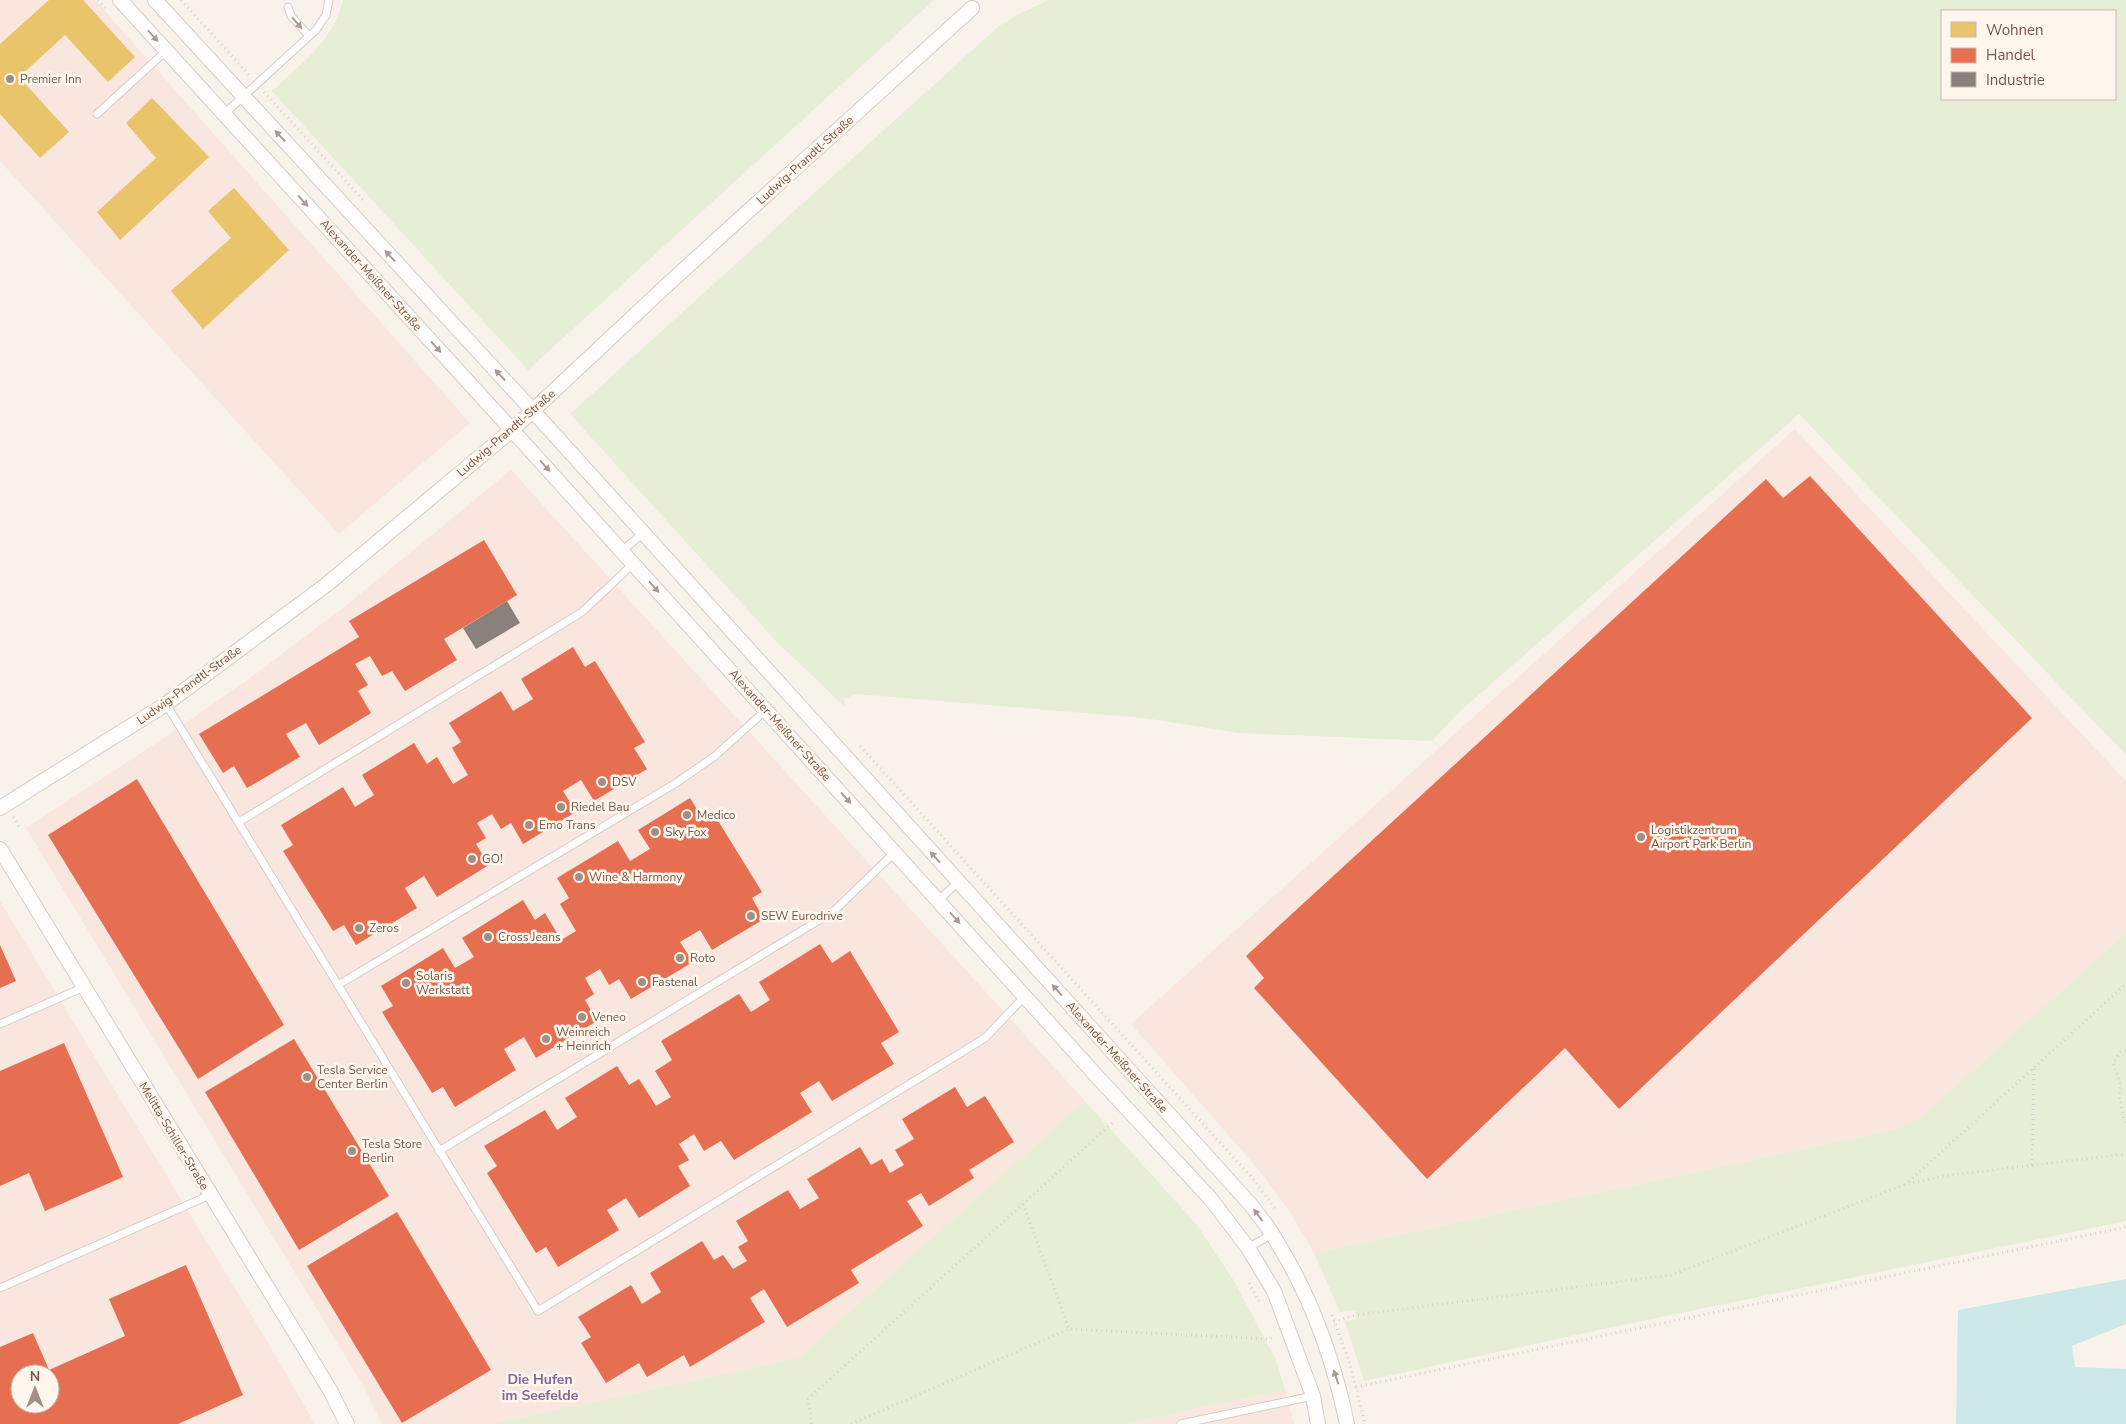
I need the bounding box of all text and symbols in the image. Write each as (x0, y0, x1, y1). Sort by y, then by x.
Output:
legend (1941, 10, 2116, 100)
one-way arrow (291, 16, 303, 28)
text: Wohnen (1986, 20, 2044, 40)
one-way arrow (147, 30, 158, 43)
text: Handel (1986, 45, 2036, 65)
text: Industrie (1986, 70, 2045, 90)
place label: Premier Inn (20, 71, 82, 87)
marker: Premier Inn (4, 73, 16, 85)
street label: Ludwig-Prandtl-Straße (753, 112, 857, 208)
one-way arrow (274, 131, 286, 143)
one-way arrow (297, 195, 309, 207)
street label: Alexander-Meißner-Straße (316, 216, 426, 334)
one-way arrow (384, 250, 396, 262)
one-way arrow (430, 340, 442, 352)
one-way arrow (494, 370, 506, 382)
street label: Ludwig-Prandtl-Straße (453, 386, 559, 480)
one-way arrow (539, 460, 551, 472)
one-way arrow (648, 580, 660, 592)
street label: Ludwig-Prandtl-Straße (134, 642, 244, 728)
street label: Alexander-Meißner-Straße (725, 666, 835, 784)
place label: DSV (612, 774, 637, 790)
marker: DSV (596, 776, 608, 788)
one-way arrow (840, 791, 852, 803)
place label: Riedel Bau (571, 799, 629, 815)
marker: Riedel Bau (555, 801, 567, 813)
place label: Medico (697, 807, 736, 823)
marker: Medico (681, 809, 693, 821)
place label: Emo Trans (539, 817, 596, 833)
marker: Emo Trans (523, 819, 535, 831)
place label: Logistikzentrum Airport Park Berlin (1651, 822, 1751, 852)
place label: Sky Fox (665, 824, 707, 840)
marker: Sky Fox (649, 826, 661, 838)
marker: Logistikzentrum Airport Park Berlin (1635, 831, 1647, 843)
place label: GO! (482, 851, 503, 867)
one-way arrow (929, 852, 941, 864)
marker: GO! (466, 853, 478, 865)
place label: Wine & Harmony (589, 869, 683, 885)
marker: Wine & Harmony (573, 871, 585, 883)
place label: SEW Eurodrive (761, 908, 843, 924)
marker: SEW Eurodrive (745, 910, 757, 922)
one-way arrow (949, 911, 961, 923)
place label: Zeros (369, 920, 399, 936)
marker: Zeros (353, 922, 365, 934)
place label: Cross Jeans (498, 929, 561, 945)
marker: Cross Jeans (482, 931, 494, 943)
place label: Roto (690, 950, 716, 966)
marker: Roto (674, 952, 686, 964)
place label: Solaris Werkstatt (416, 968, 470, 998)
place label: Fastenal (652, 974, 698, 990)
marker: Fastenal (636, 976, 648, 988)
marker: Solaris Werkstatt (400, 977, 412, 989)
one-way arrow (1051, 984, 1063, 996)
street label: Alexander-Meißner-Straße (1062, 998, 1172, 1116)
place label: Veneo (591, 1009, 626, 1025)
marker: Veneo (576, 1011, 588, 1023)
place label: Weinreich + Heinrich (556, 1024, 611, 1054)
marker: Weinreich + Heinrich (540, 1033, 552, 1045)
place label: Tesla Service Center Berlin (317, 1062, 388, 1092)
marker: Tesla Service Center Berlin (301, 1071, 313, 1083)
street label: Melitta-Schiller-Straße (135, 1079, 213, 1193)
place label: Tesla Store Berlin (362, 1136, 422, 1166)
marker: Tesla Store Berlin (346, 1145, 358, 1157)
one-way arrow (1253, 1209, 1264, 1222)
north arrow (10, 1364, 60, 1414)
text: N (30, 1367, 40, 1386)
one-way arrow (1331, 1369, 1339, 1384)
district label: Die Hufen im Seefelde (502, 1370, 579, 1405)

